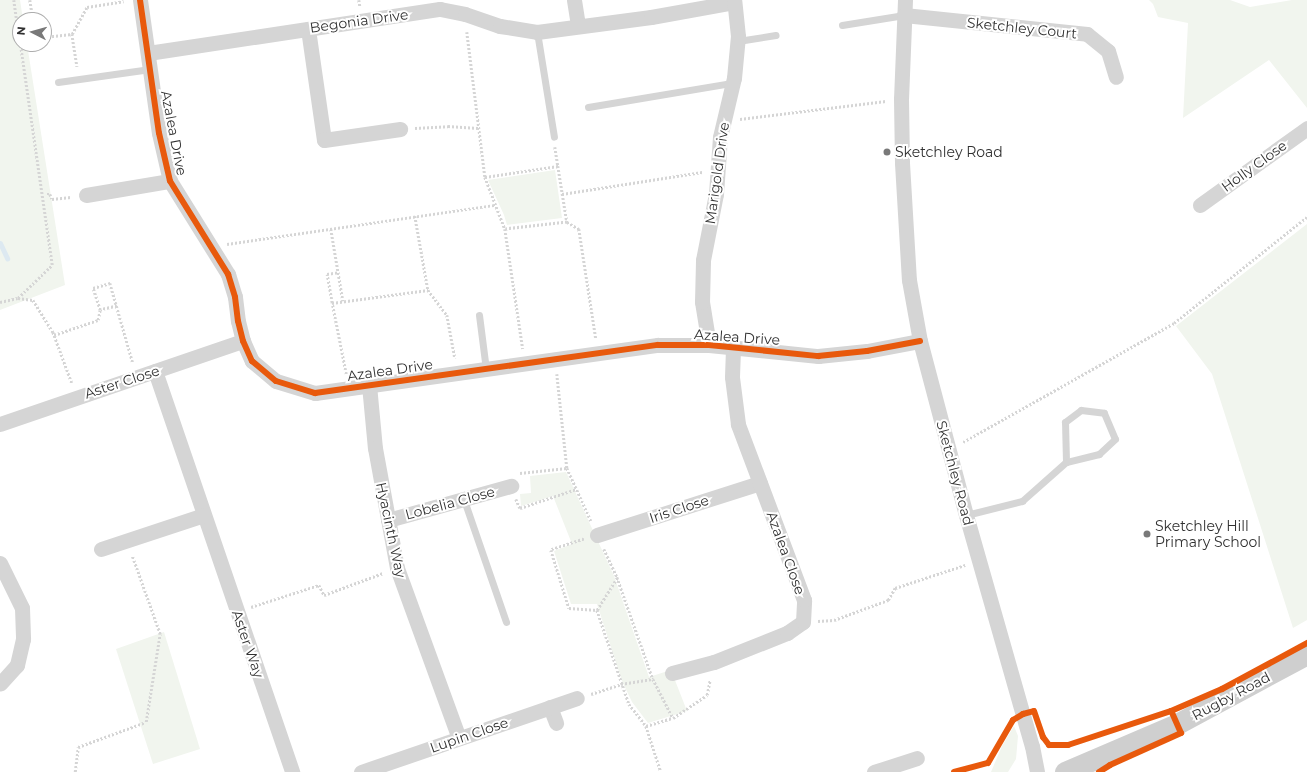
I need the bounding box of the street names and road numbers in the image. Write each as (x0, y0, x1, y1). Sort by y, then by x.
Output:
street label: Begonia Drive (309, 6, 409, 36)
street label: Sketchley Court (966, 14, 1078, 42)
street label: Azalea Drive (158, 89, 190, 177)
street label: Marigold Drive (702, 121, 732, 225)
street label: Holly Close (1218, 137, 1290, 195)
street label: Azalea Drive (693, 326, 781, 348)
street label: Azalea Drive (346, 356, 434, 384)
street label: Aster Close (82, 362, 162, 402)
street label: Sketchley Road (933, 419, 977, 527)
street label: Hyacinth Way (373, 481, 409, 579)
street label: Lobelia Close (403, 483, 497, 523)
street label: Iris Close (647, 491, 711, 527)
street label: Azalea Close (763, 509, 809, 597)
street label: Aster Way (229, 608, 267, 680)
street label: Rugby Road (1189, 668, 1273, 724)
street label: Lupin Close (428, 714, 510, 756)

